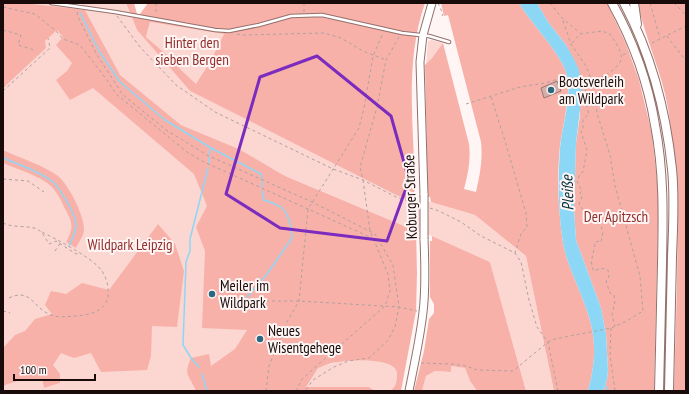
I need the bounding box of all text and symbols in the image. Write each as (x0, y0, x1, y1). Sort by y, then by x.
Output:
park label: Hinter den sieben Bergen (155, 33, 229, 69)
place label: Bootsverleih am Wildpark (559, 72, 624, 108)
marker: Bootsverleih am Wildpark (546, 85, 556, 95)
street label: Koburger Straße (399, 154, 421, 240)
water label: Pleiße (556, 174, 578, 211)
park label: Der Apitzsch (584, 207, 648, 226)
park label: Wildpark Leipzig (87, 235, 173, 254)
place label: Meiler im Wildpark (220, 276, 269, 312)
marker: Meiler im Wildpark (207, 289, 217, 299)
place label: Neues Wisentgehege (268, 321, 341, 357)
marker: Neues Wisentgehege (255, 334, 265, 344)
scale bar (14, 356, 95, 382)
text: 100 m (20, 362, 47, 377)

